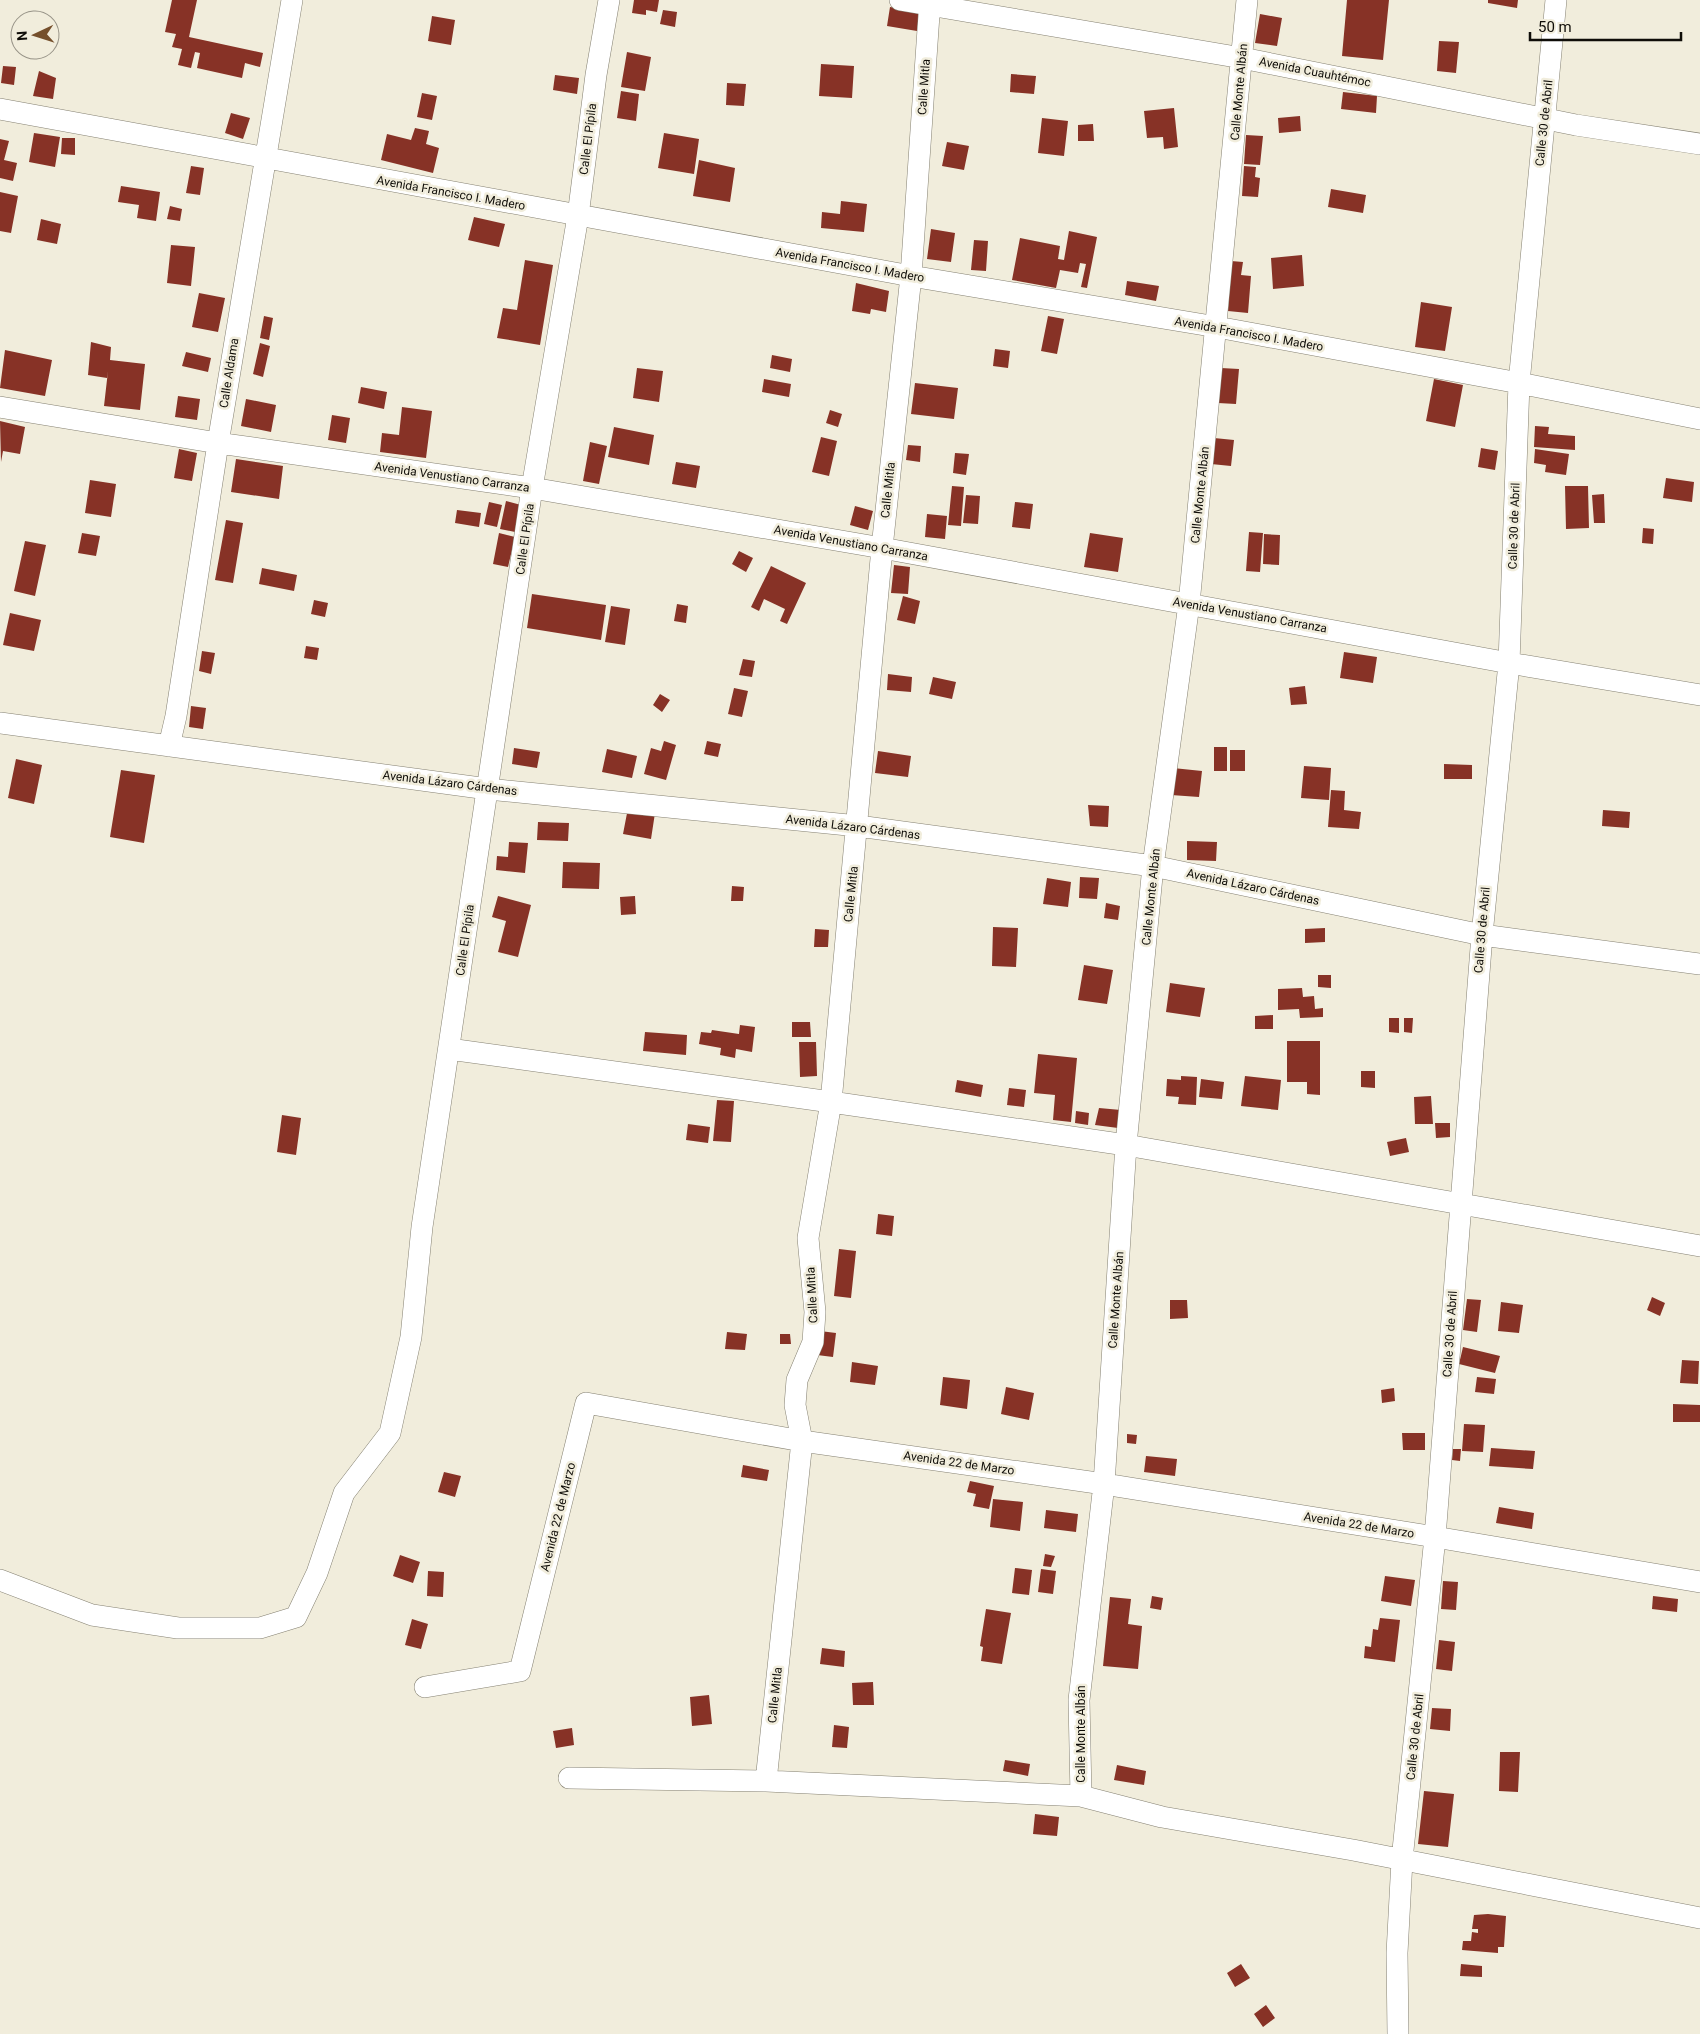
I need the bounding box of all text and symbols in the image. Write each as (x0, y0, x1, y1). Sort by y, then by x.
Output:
north arrow (10, 10, 60, 60)
scale bar (1530, 10, 1681, 42)
text: 50 m (1538, 18, 1572, 36)
text: N (14, 30, 30, 41)
street label: Calle Monte Albán (1228, 43, 1250, 141)
street label: Avenida Cuauhtémoc (1258, 54, 1372, 90)
street label: Calle Mitla (915, 58, 933, 116)
street label: Calle 30 de Abril (1533, 79, 1555, 167)
street label: Calle El Pípila (577, 102, 599, 176)
street label: Avenida Francisco I. Madero (376, 173, 527, 213)
street label: Avenida Francisco I. Madero (775, 245, 926, 285)
street label: Avenida Francisco I. Madero (1174, 314, 1325, 354)
street label: Calle Aldama (217, 337, 241, 409)
street label: Calle Monte Albán (1188, 446, 1212, 544)
street label: Avenida Venustiano Carranza (374, 459, 530, 495)
street label: Calle Mitla (878, 461, 898, 519)
street label: Calle 30 de Abril (1505, 483, 1523, 569)
street label: Calle El Pípila (513, 502, 537, 576)
street label: Avenida Venustiano Carranza (773, 523, 929, 563)
street label: Avenida Venustiano Carranza (1172, 595, 1328, 635)
street label: Avenida Lázaro Cárdenas (382, 768, 518, 798)
street label: Avenida Lázaro Cárdenas (785, 812, 921, 842)
street label: Calle Monte Albán (1139, 848, 1163, 946)
street label: Calle Mitla (841, 865, 861, 923)
street label: Avenida Lázaro Cárdenas (1185, 866, 1321, 908)
street label: Calle 30 de Abril (1471, 886, 1493, 974)
street label: Calle El Pípila (453, 903, 477, 977)
street label: Calle Monte Albán (1106, 1251, 1126, 1349)
street label: Calle Mitla (804, 1267, 820, 1323)
street label: Calle 30 de Abril (1440, 1290, 1460, 1378)
street label: Avenida 22 de Marzo (903, 1448, 1015, 1478)
street label: Avenida 22 de Marzo (538, 1461, 578, 1573)
street label: Avenida 22 de Marzo (1303, 1509, 1415, 1541)
street label: Calle Mitla (765, 1666, 785, 1724)
street label: Calle Monte Albán (1074, 1685, 1088, 1783)
street label: Calle 30 de Abril (1404, 1693, 1426, 1781)

